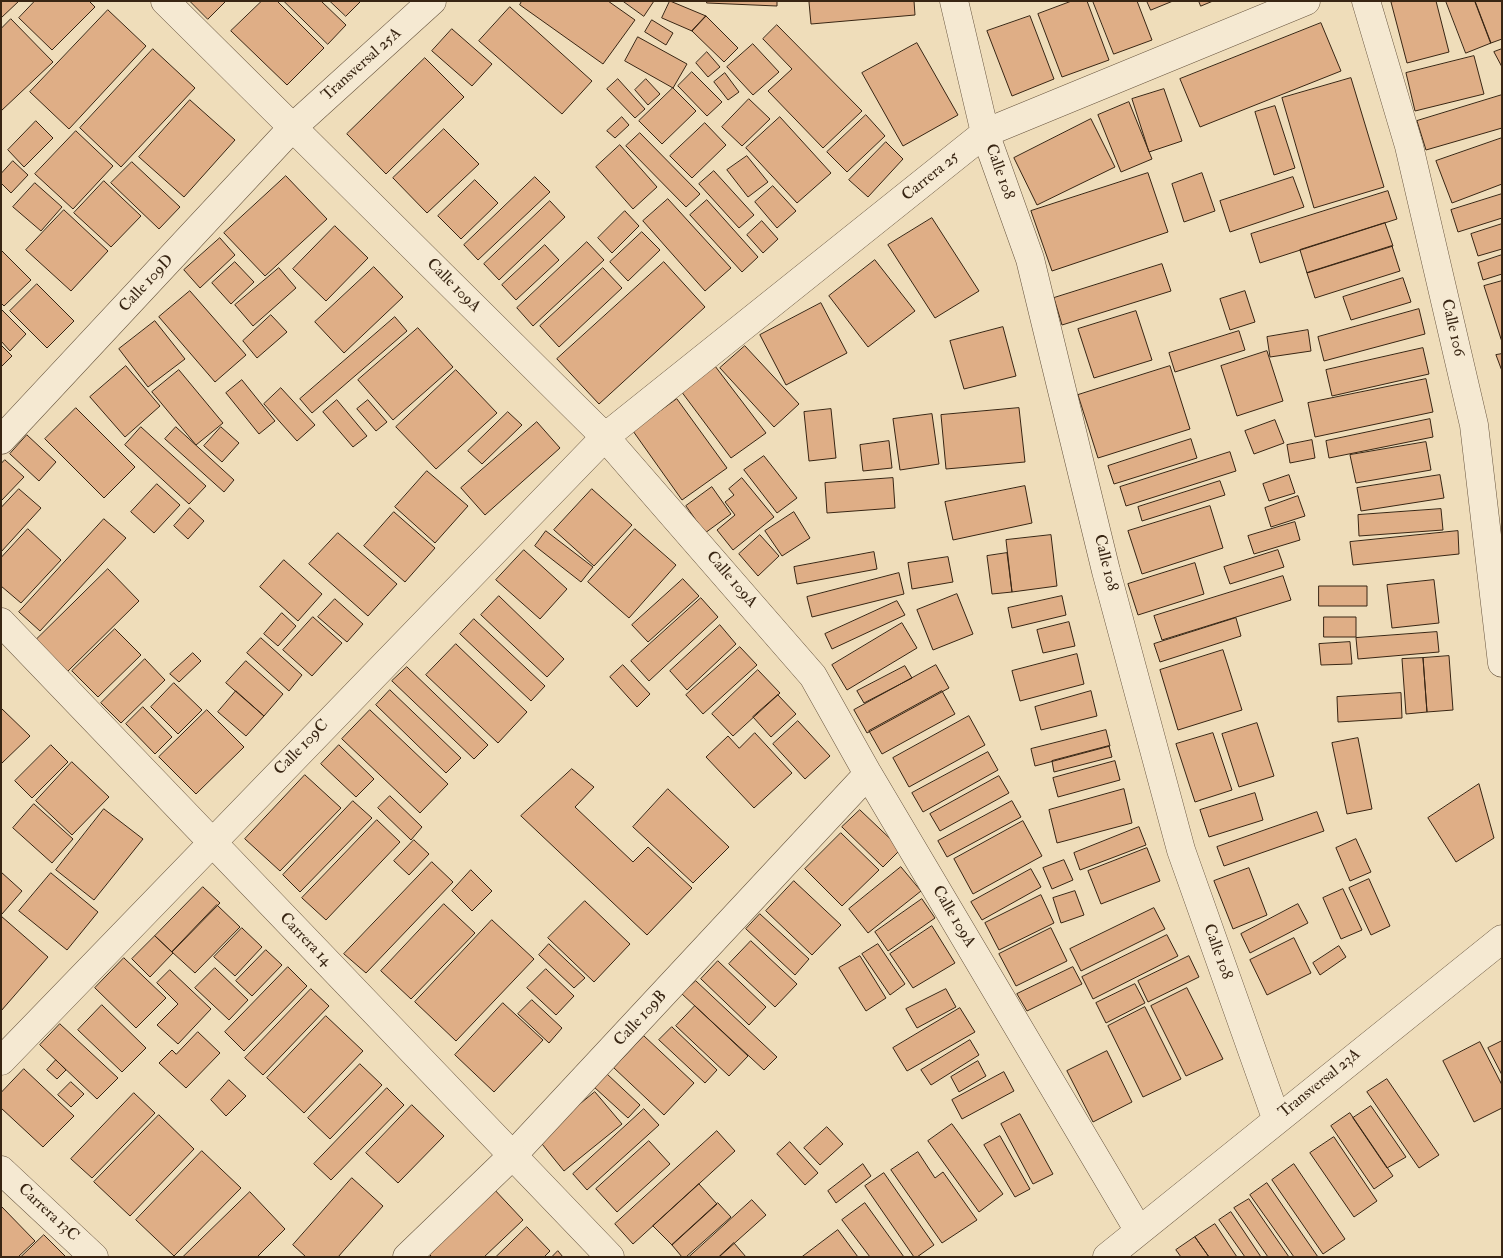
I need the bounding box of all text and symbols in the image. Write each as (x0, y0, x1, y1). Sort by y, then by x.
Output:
street label: Transversal 25A (318, 24, 406, 106)
street label: Calle 108 (980, 142, 1018, 202)
street label: Carrera 25 (899, 148, 963, 206)
street label: Calle 109D (116, 251, 178, 317)
street label: Calle 109A (422, 255, 484, 317)
street label: Calle 106 (1436, 297, 1468, 359)
street label: Calle 108 (1089, 533, 1121, 593)
street label: Calle 109A (701, 548, 761, 612)
street label: Calle 109C (271, 716, 333, 780)
street label: Calle 109A (927, 883, 979, 951)
street label: Carrera 14 (275, 909, 335, 971)
street label: Calle 108 (1198, 922, 1236, 982)
street label: Calle 109B (610, 987, 672, 1051)
street label: Transversal 23A (1275, 1045, 1365, 1123)
street label: Carrera 13C (14, 1180, 82, 1246)

